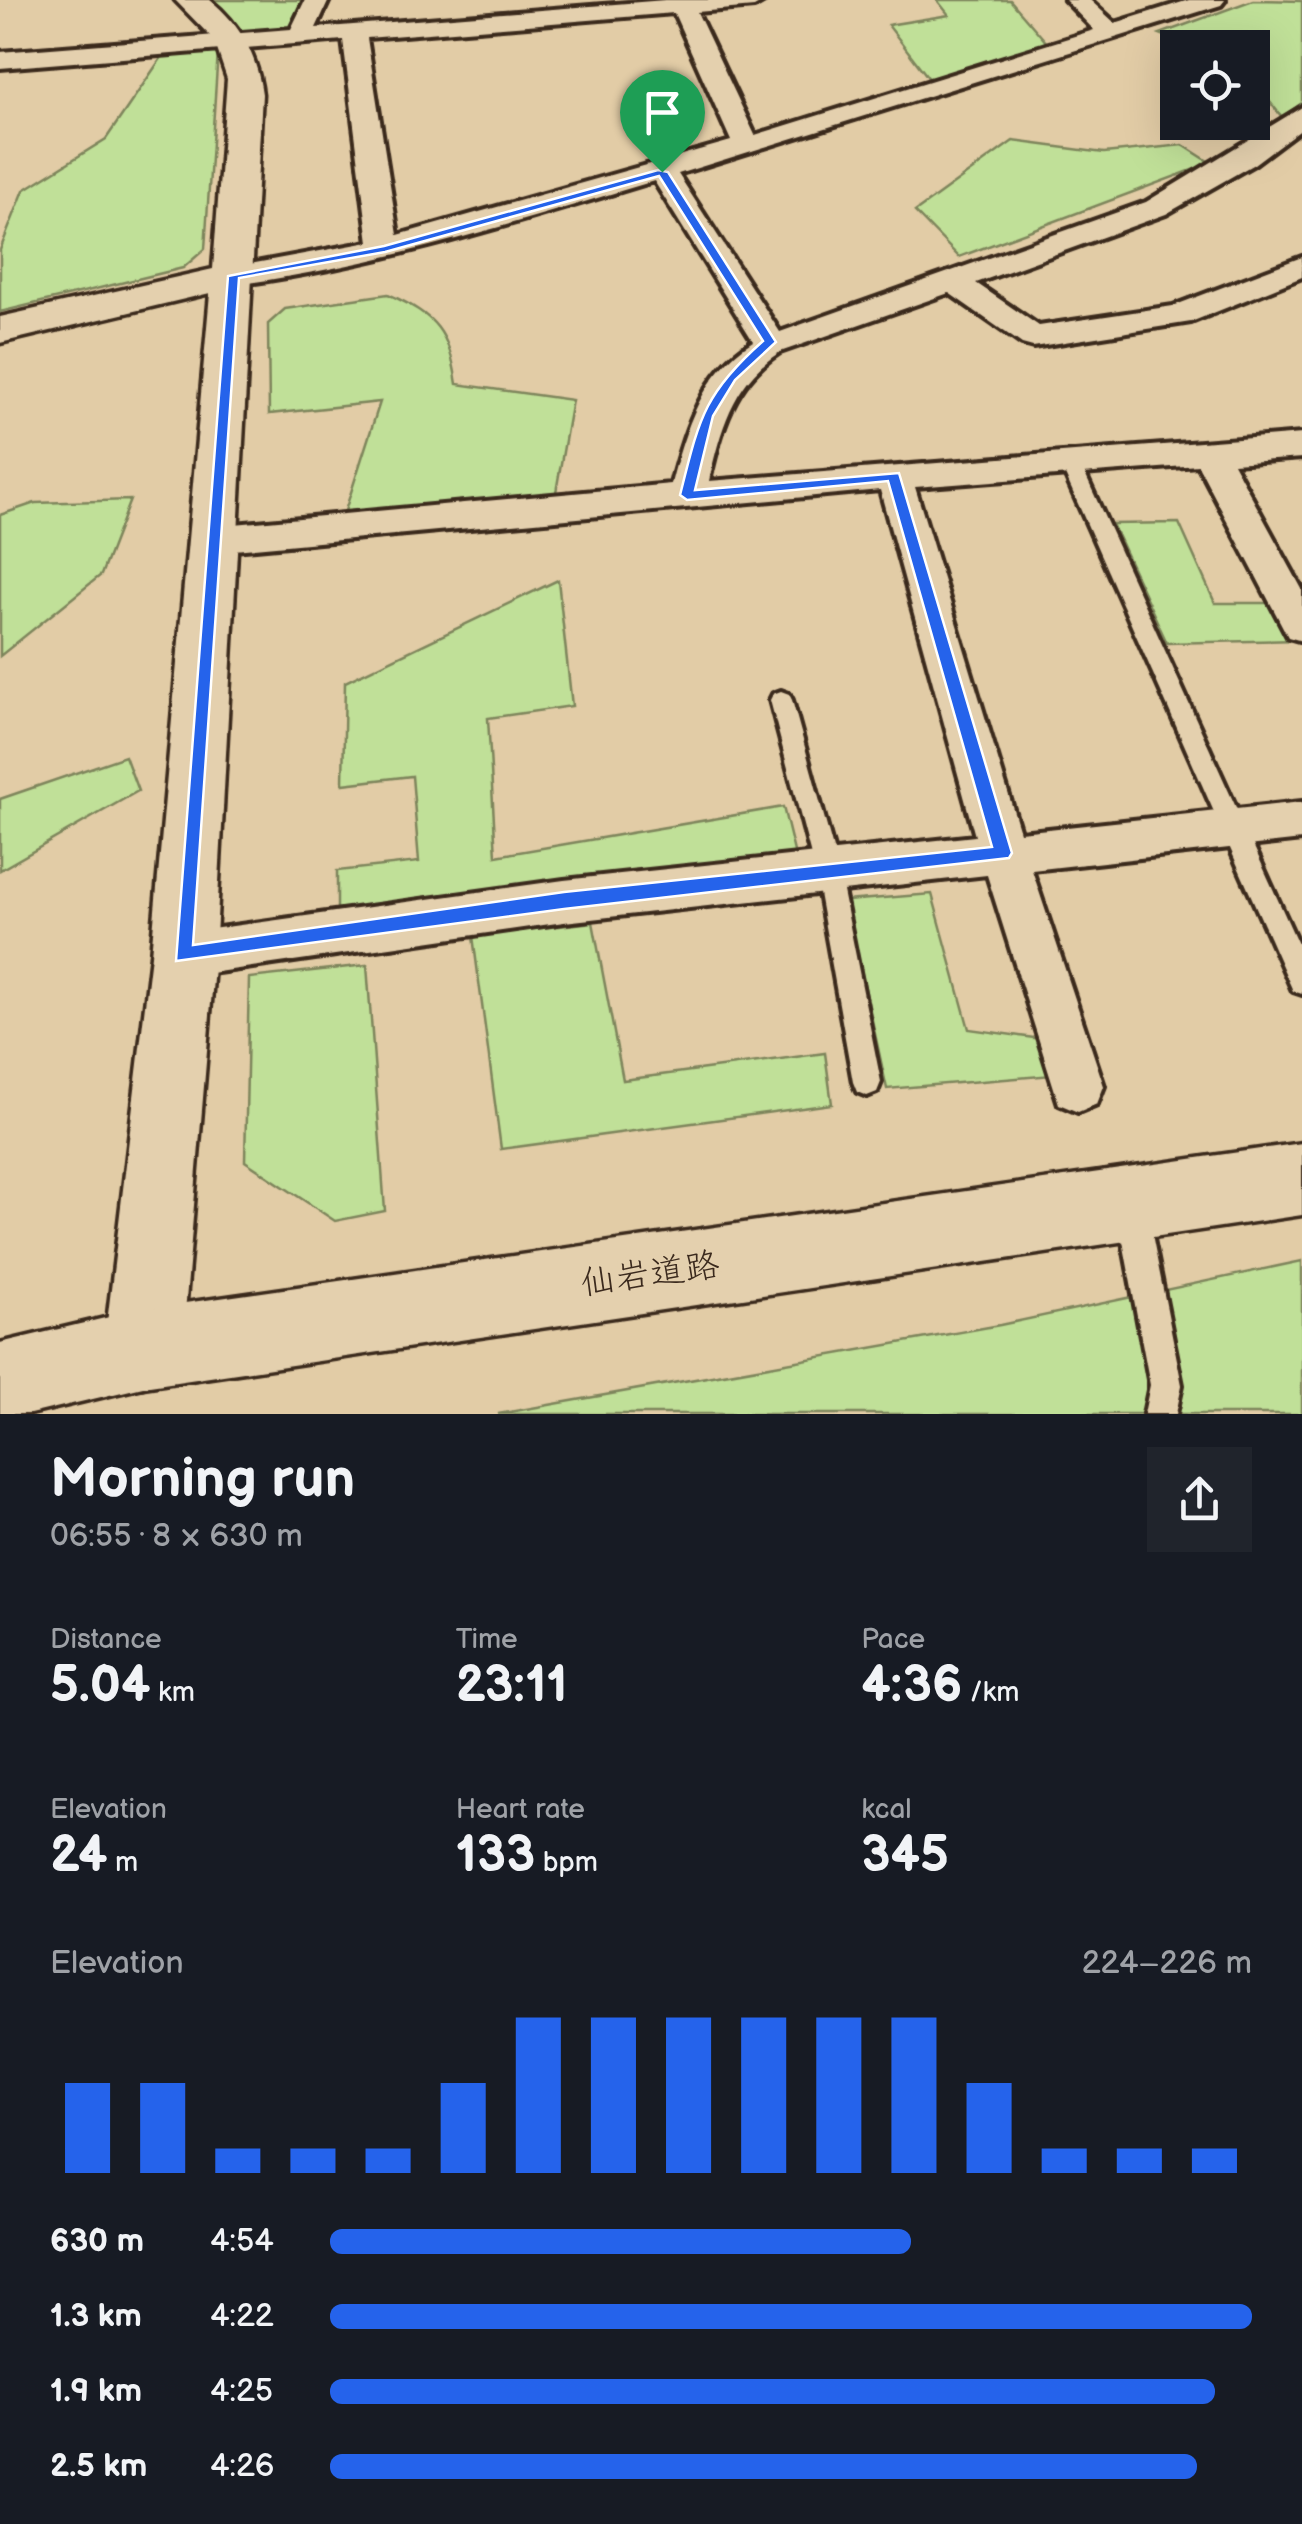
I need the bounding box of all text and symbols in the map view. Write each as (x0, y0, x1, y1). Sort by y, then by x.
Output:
map controls (1160, 30, 1270, 140)
button: locate (1160, 30, 1270, 140)
pin (620, 70, 705, 173)
icon: arrive (635, 85, 690, 140)
street label: 仙岩道路 (578, 1243, 723, 1306)
text: Morning run (50, 1446, 355, 1513)
button: share (1147, 1447, 1252, 1552)
text: 06:55 · 8 × 630 m (50, 1517, 303, 1556)
text: Distance (50, 1623, 162, 1656)
text: Time (456, 1623, 518, 1656)
text: Pace (861, 1623, 925, 1656)
text: 5.04 (50, 1656, 150, 1716)
text: 23:11 (456, 1656, 568, 1716)
text: 4:36 (861, 1656, 962, 1716)
text: km (150, 1676, 195, 1709)
text: /km (962, 1676, 1019, 1709)
text: Elevation (50, 1793, 167, 1826)
text: Heart rate (456, 1793, 585, 1826)
text: kcal (861, 1793, 912, 1826)
text: 24 (50, 1826, 107, 1886)
text: 133 (456, 1826, 535, 1886)
text: 345 (861, 1826, 949, 1886)
text: m (107, 1846, 138, 1879)
text: bpm (535, 1846, 598, 1879)
text: Elevation (50, 1944, 183, 1983)
text: 224–226 m (1082, 1944, 1252, 1983)
text: 630 m (50, 2222, 144, 2261)
text: 4:54 (210, 2222, 274, 2261)
text: 1.3 km (50, 2297, 142, 2336)
text: 4:22 (210, 2297, 274, 2336)
text: 1.9 km (50, 2372, 142, 2411)
text: 4:25 (210, 2372, 273, 2411)
text: 2.5 km (50, 2447, 147, 2486)
text: 4:26 (210, 2447, 274, 2486)

